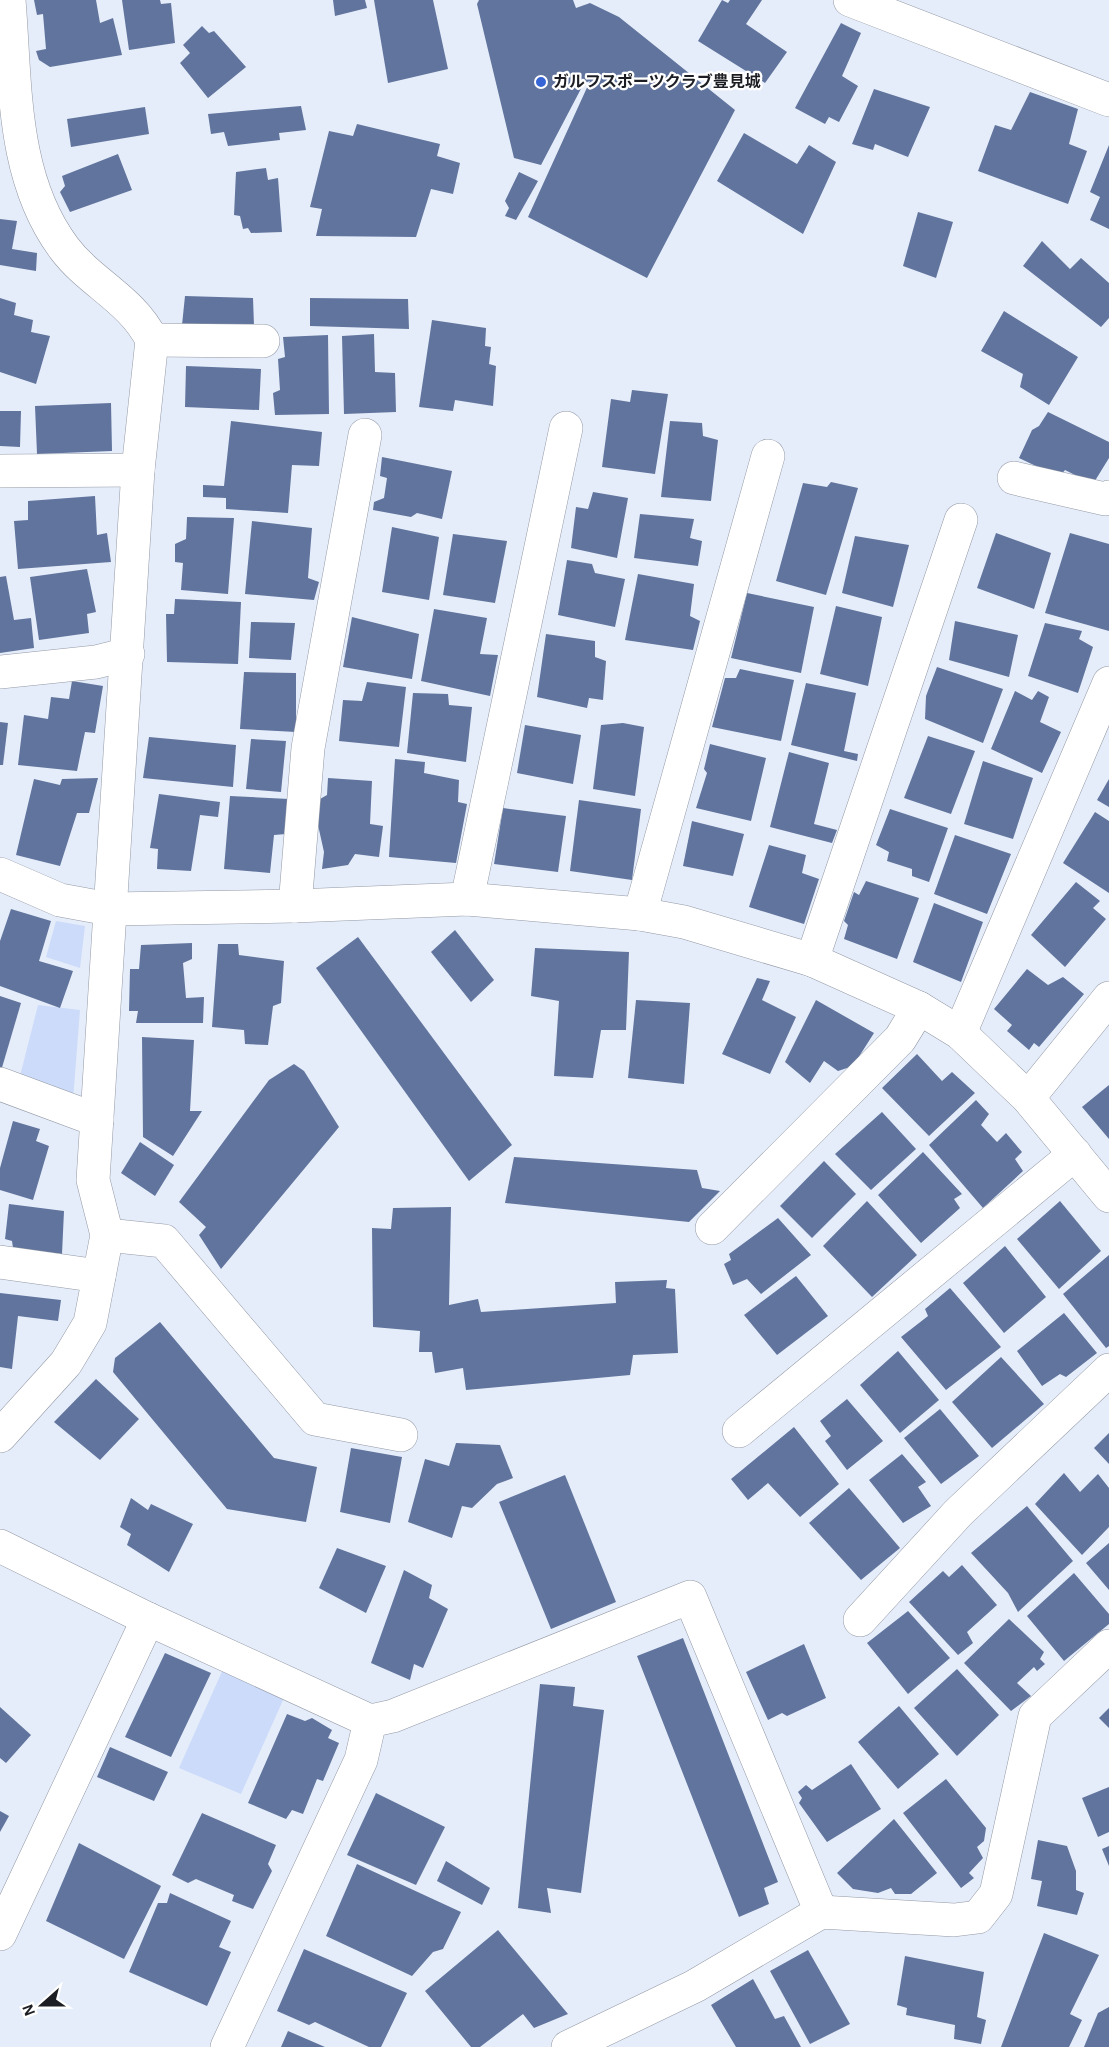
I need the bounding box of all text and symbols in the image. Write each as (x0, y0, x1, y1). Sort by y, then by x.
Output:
place label: ガルフスポーツクラブ豊見城 (553, 72, 761, 90)
marker: ガルフスポーツクラブ豊見城 (534, 75, 548, 89)
north arrow (12, 1975, 72, 2035)
text: N (19, 2002, 38, 2018)

